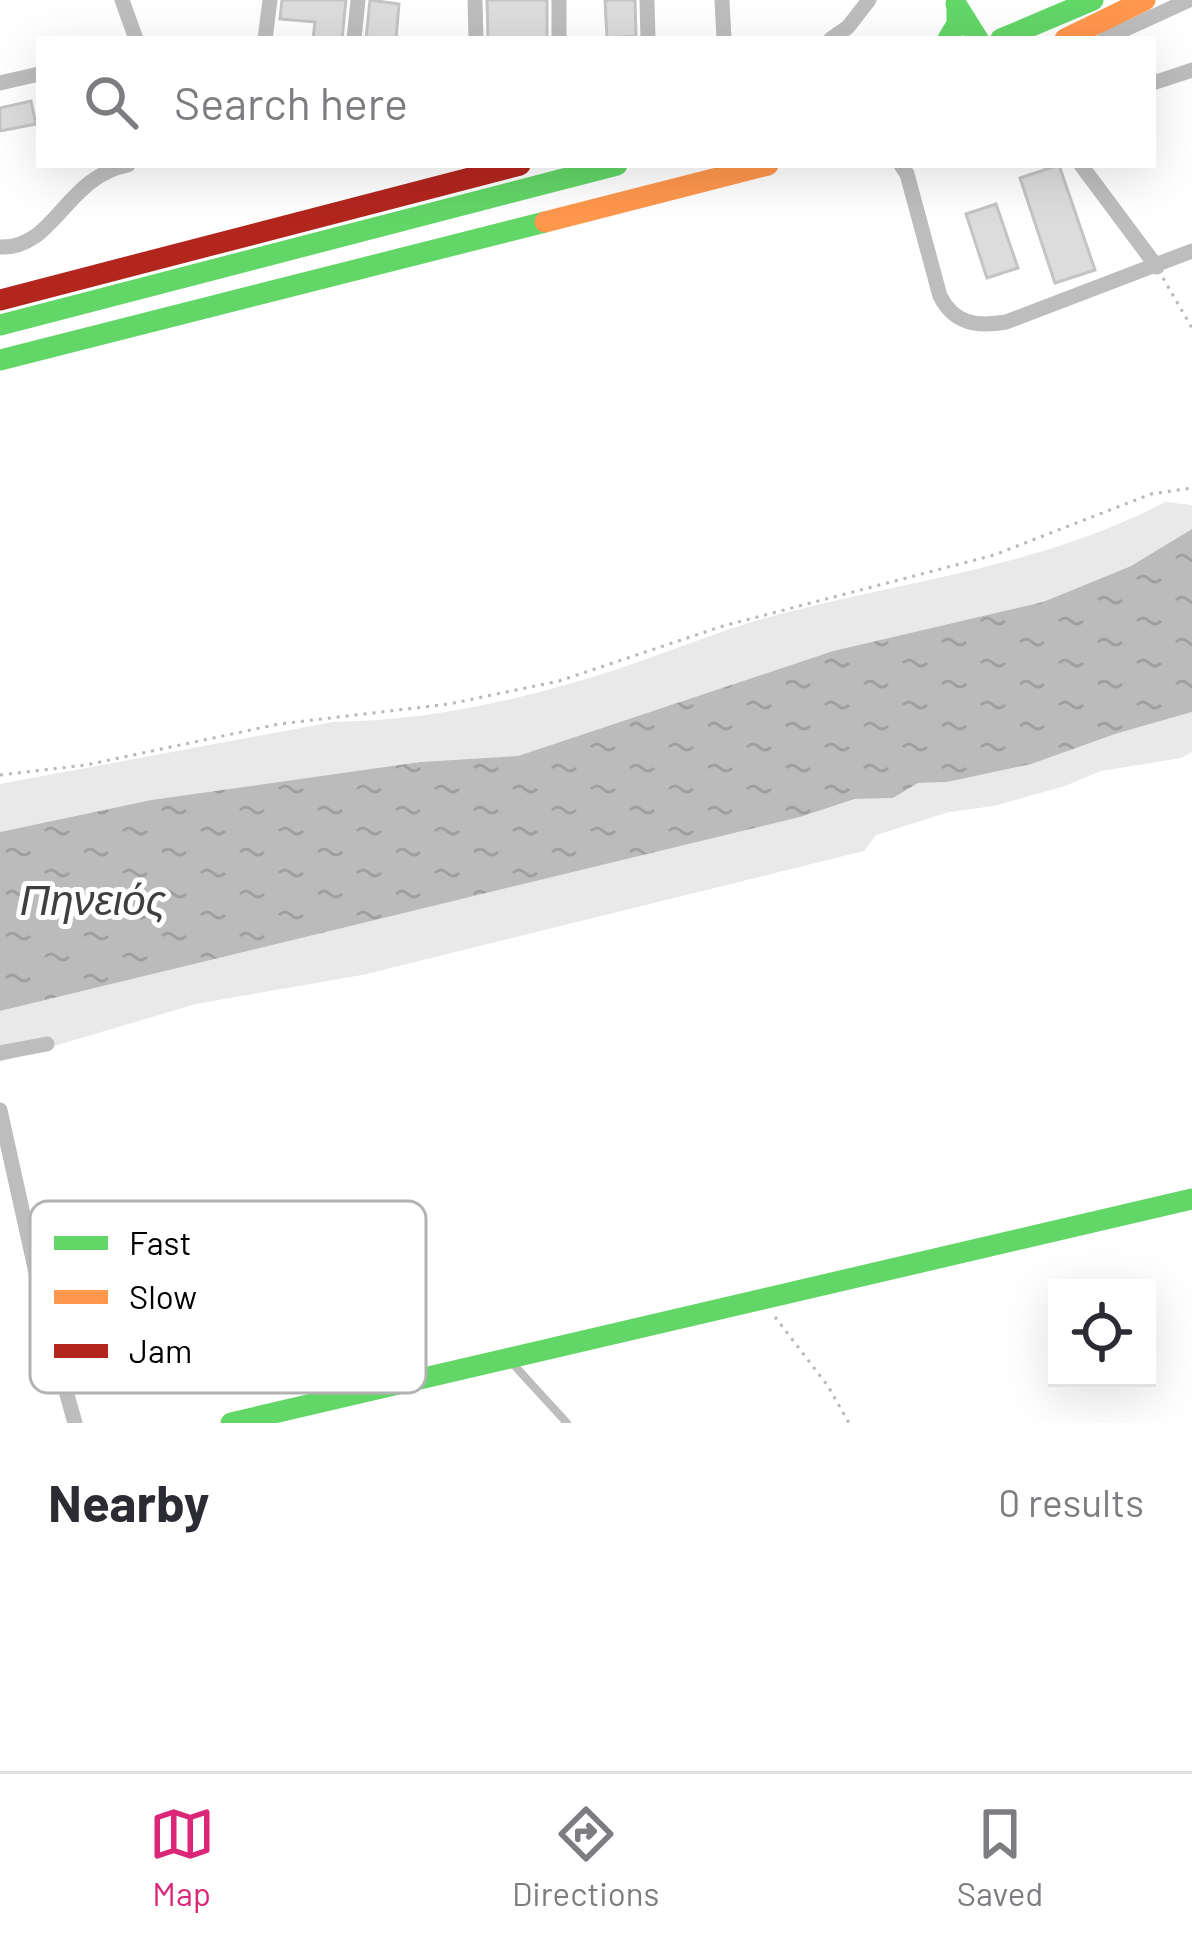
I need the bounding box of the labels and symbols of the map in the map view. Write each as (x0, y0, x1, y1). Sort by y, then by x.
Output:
water label: Πηνειός (20, 873, 167, 924)
legend (30, 1201, 426, 1393)
text: Fast (129, 1222, 191, 1262)
text: Slow (129, 1276, 197, 1316)
text: Jam (129, 1330, 192, 1370)

